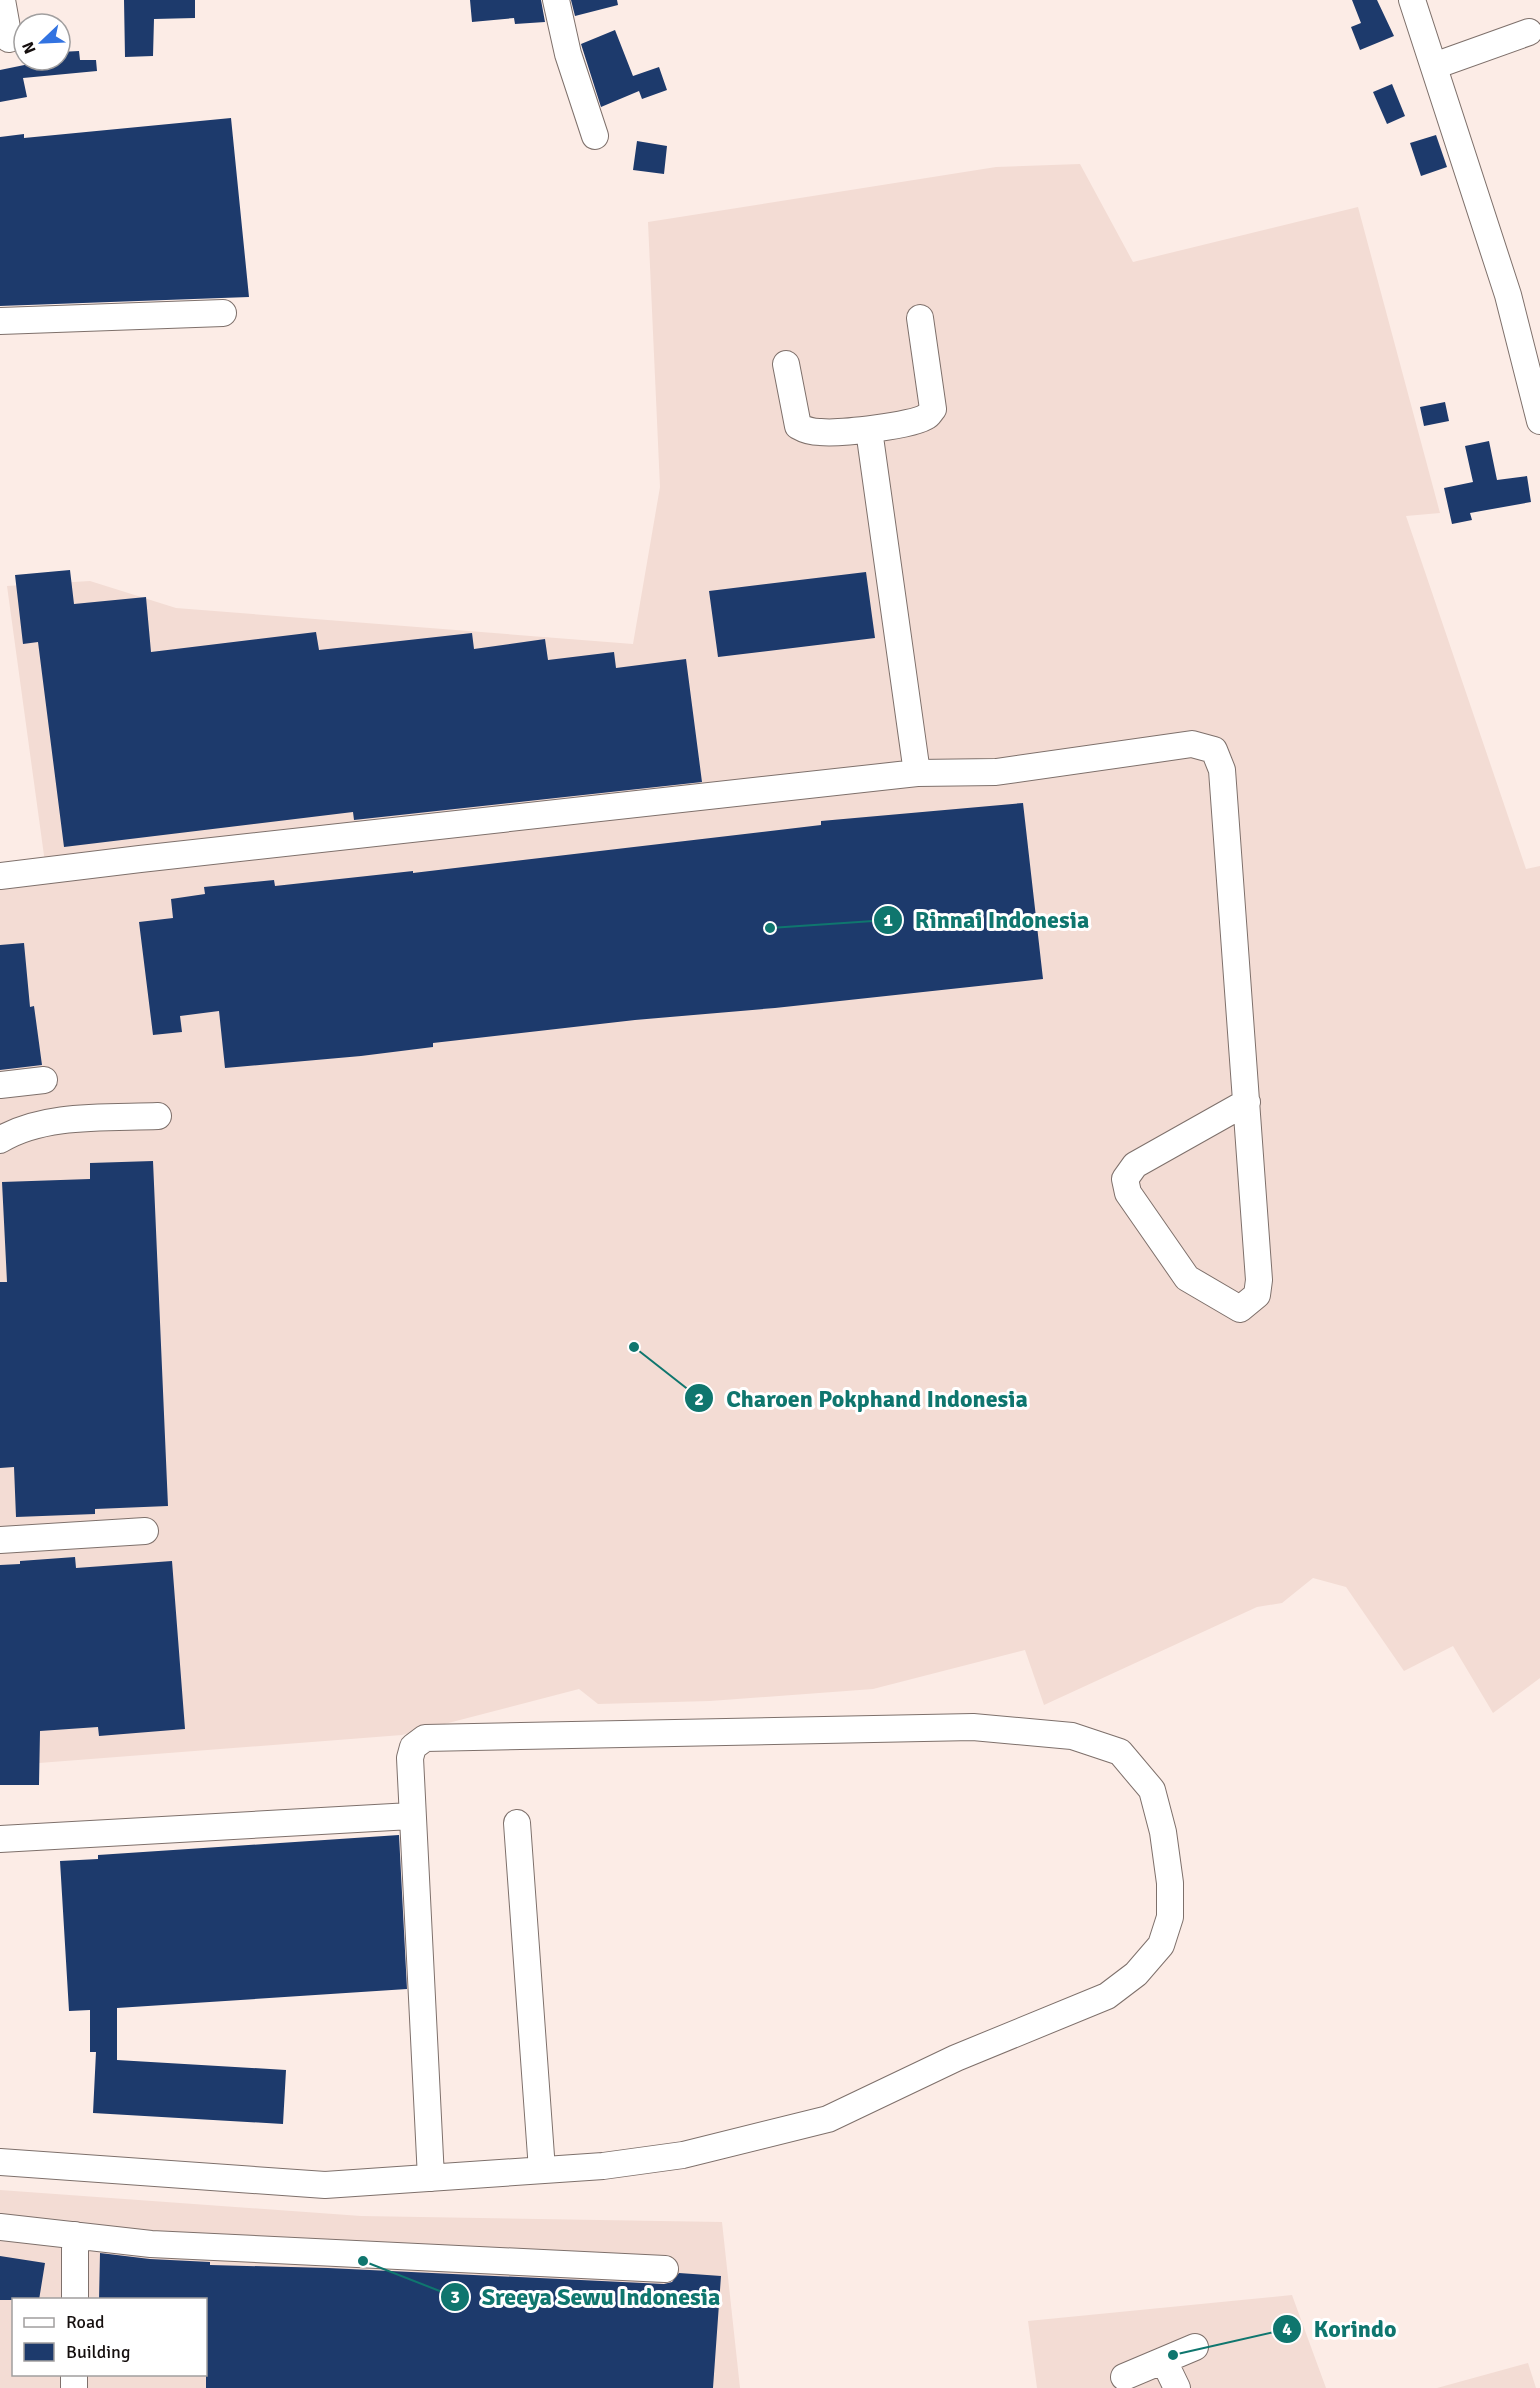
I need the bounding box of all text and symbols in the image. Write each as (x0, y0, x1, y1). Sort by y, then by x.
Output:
north arrow (12, 12, 72, 72)
text: N (18, 38, 40, 57)
callout: Rinnai Indonesia (873, 899, 1101, 941)
text: Rinnai Indonesia (915, 905, 1089, 935)
text: 1 (883, 909, 893, 931)
callout: Charoen Pokphand Indonesia (684, 1377, 1040, 1419)
text: Charoen Pokphand Indonesia (726, 1384, 1028, 1414)
text: 2 (694, 1388, 704, 1410)
callout: Sreeya Sewu Indonesia (440, 2276, 732, 2318)
text: Sreeya Sewu Indonesia (482, 2282, 720, 2312)
text: 3 (450, 2286, 460, 2308)
legend (12, 2298, 207, 2376)
callout: Korindo (1272, 2308, 1409, 2350)
text: Road (66, 2311, 105, 2333)
text: Korindo (1314, 2314, 1396, 2344)
text: 4 (1282, 2318, 1292, 2340)
text: Building (66, 2341, 130, 2363)

